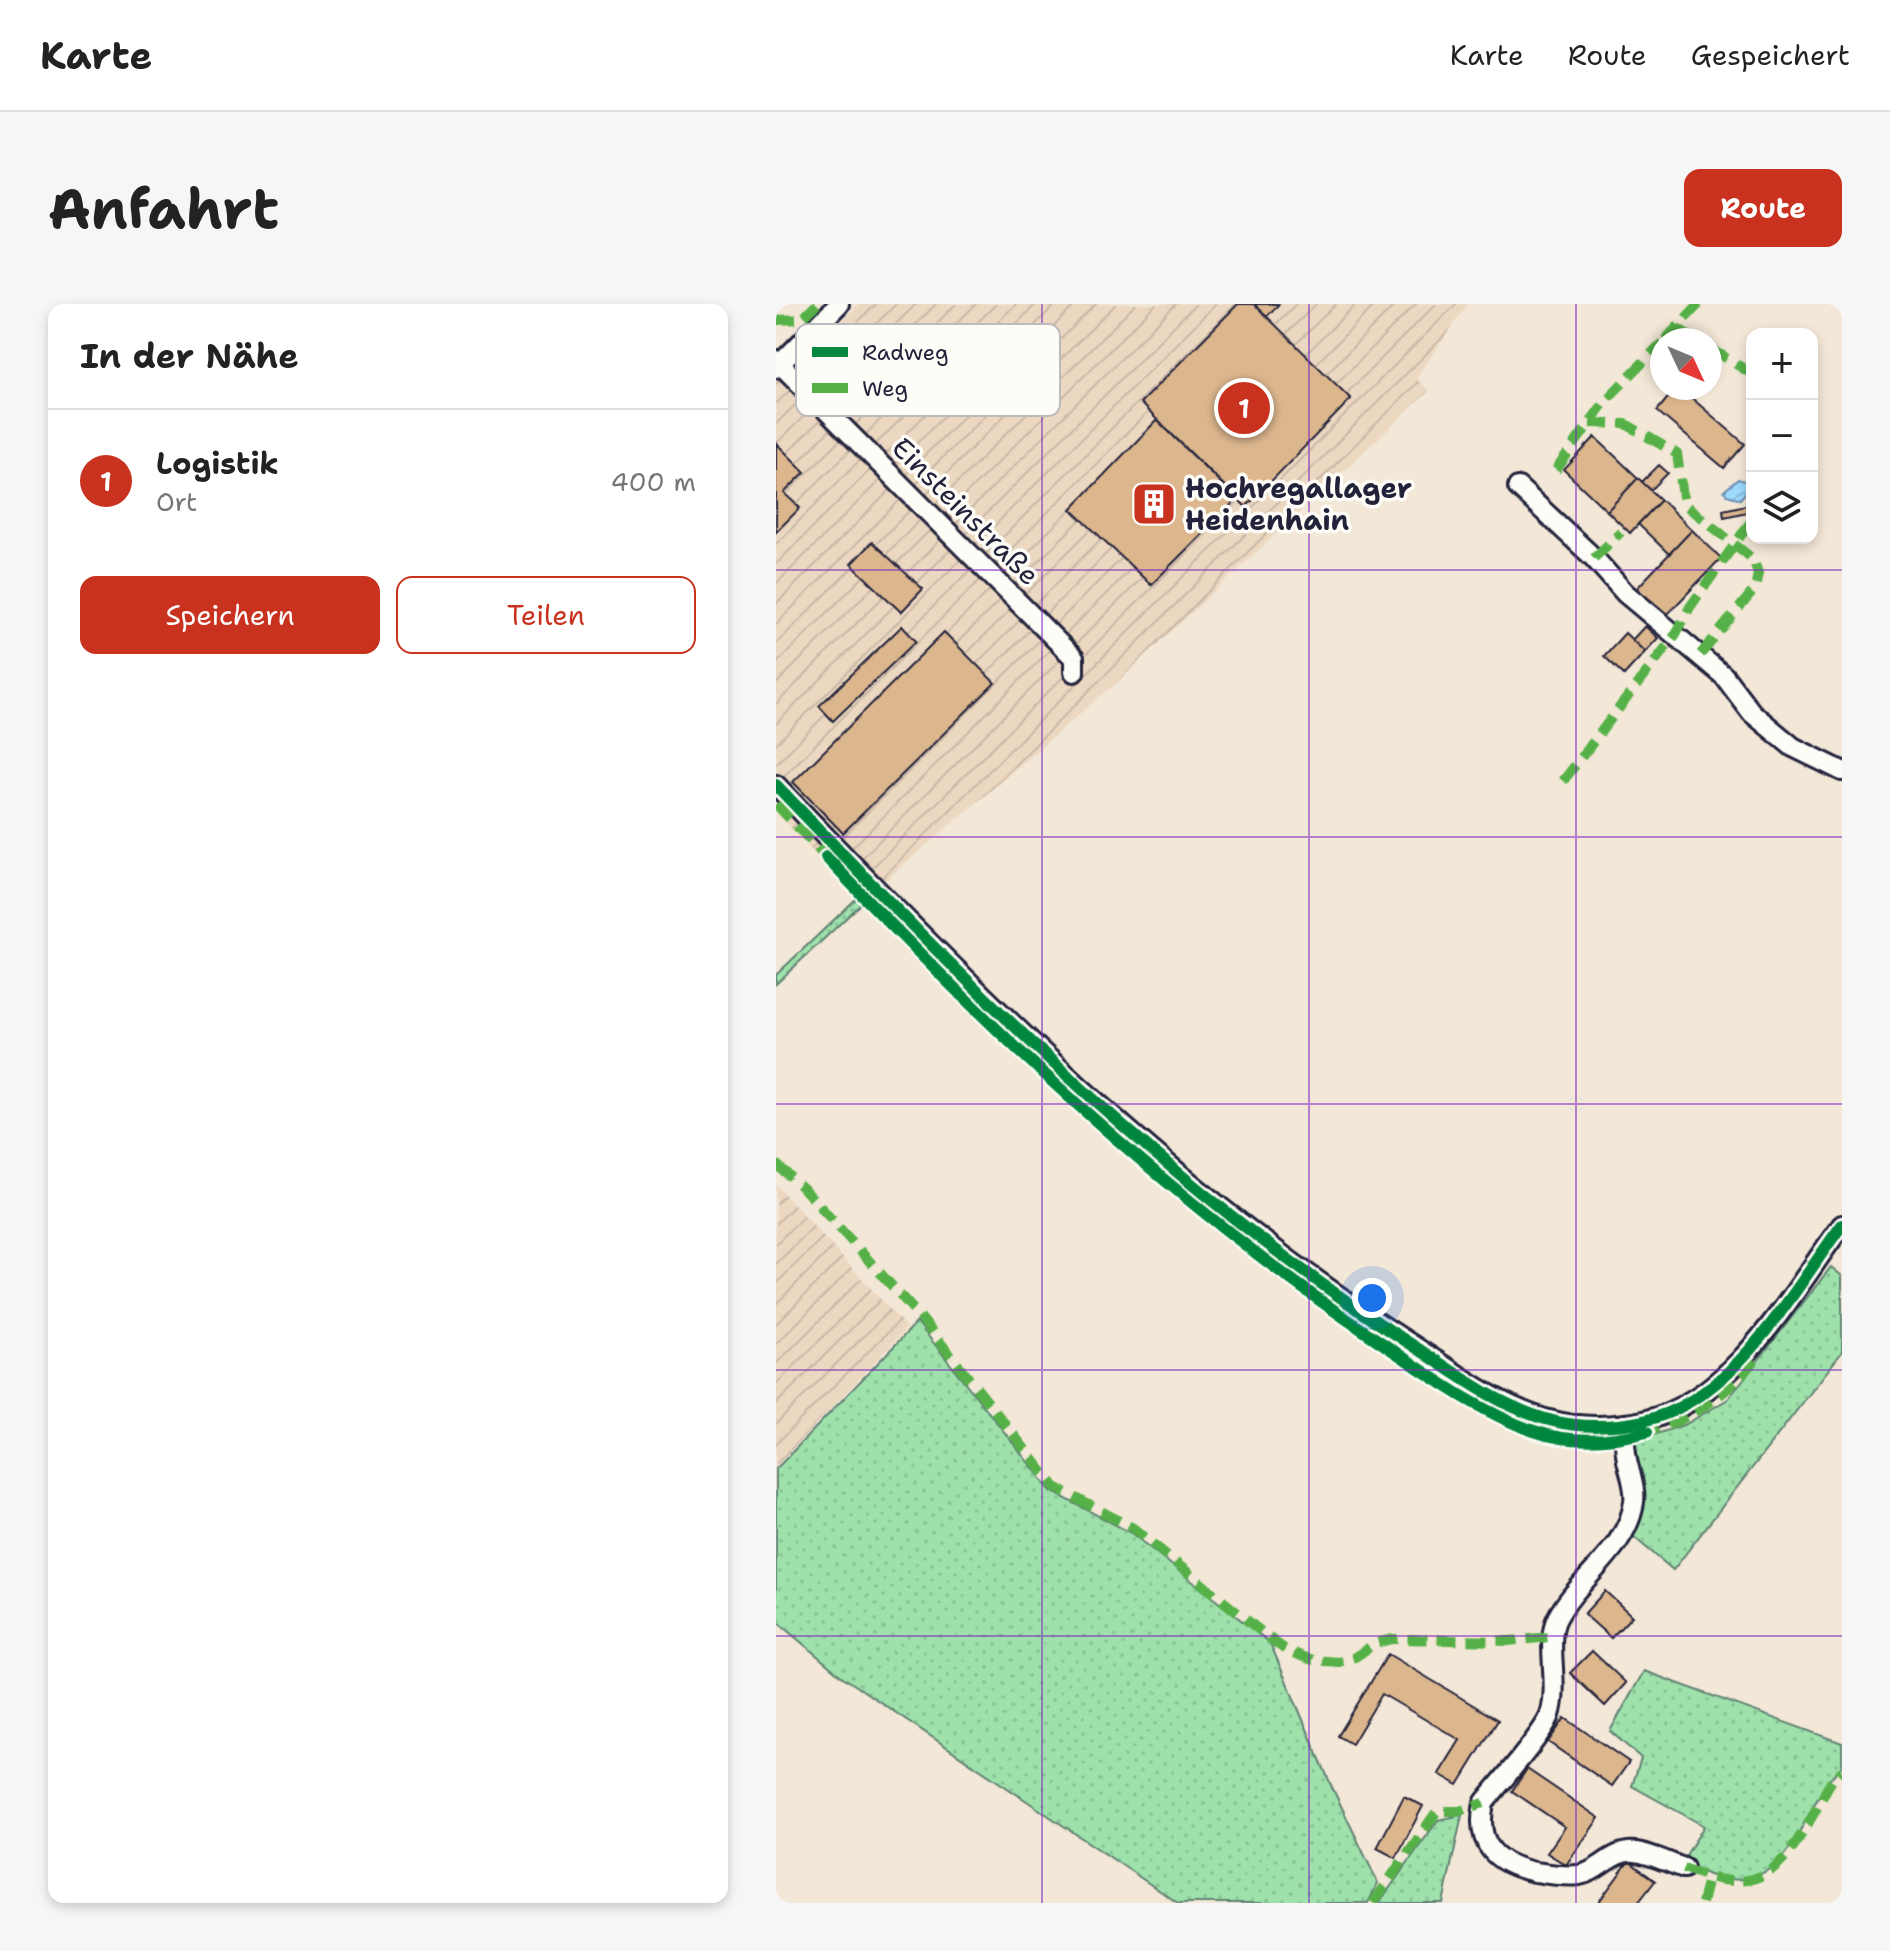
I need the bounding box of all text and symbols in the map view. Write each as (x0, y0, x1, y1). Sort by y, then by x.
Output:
text: Karte (40, 30, 152, 81)
text: Karte (1450, 36, 1524, 74)
text: Route (1568, 36, 1647, 74)
text: Gespeichert (1691, 36, 1850, 74)
button: Route (1684, 169, 1842, 247)
text: Anfahrt (48, 171, 279, 246)
legend (796, 324, 1060, 416)
north arrow (1650, 328, 1722, 400)
map controls (1746, 328, 1818, 544)
button: + (1746, 328, 1818, 400)
text: In der Nähe (80, 333, 299, 379)
text: Radweg (862, 338, 949, 367)
text: Weg (862, 374, 908, 403)
pin: 1 (1218, 378, 1270, 438)
button: − (1746, 400, 1818, 472)
street label: Einsteinstraße (884, 429, 1048, 593)
text: Logistik (156, 443, 279, 484)
text: 1 (100, 464, 112, 499)
text: 400 m (611, 464, 696, 499)
place label: Hochregallager Heidenhain (1185, 469, 1412, 539)
button: layers (1746, 472, 1818, 544)
building icon: Hochregallager Heidenhain (1130, 480, 1178, 528)
text: Ort (156, 484, 197, 519)
button: Speichern (80, 576, 380, 654)
button: Teilen (396, 576, 696, 654)
your location (1352, 1278, 1392, 1318)

